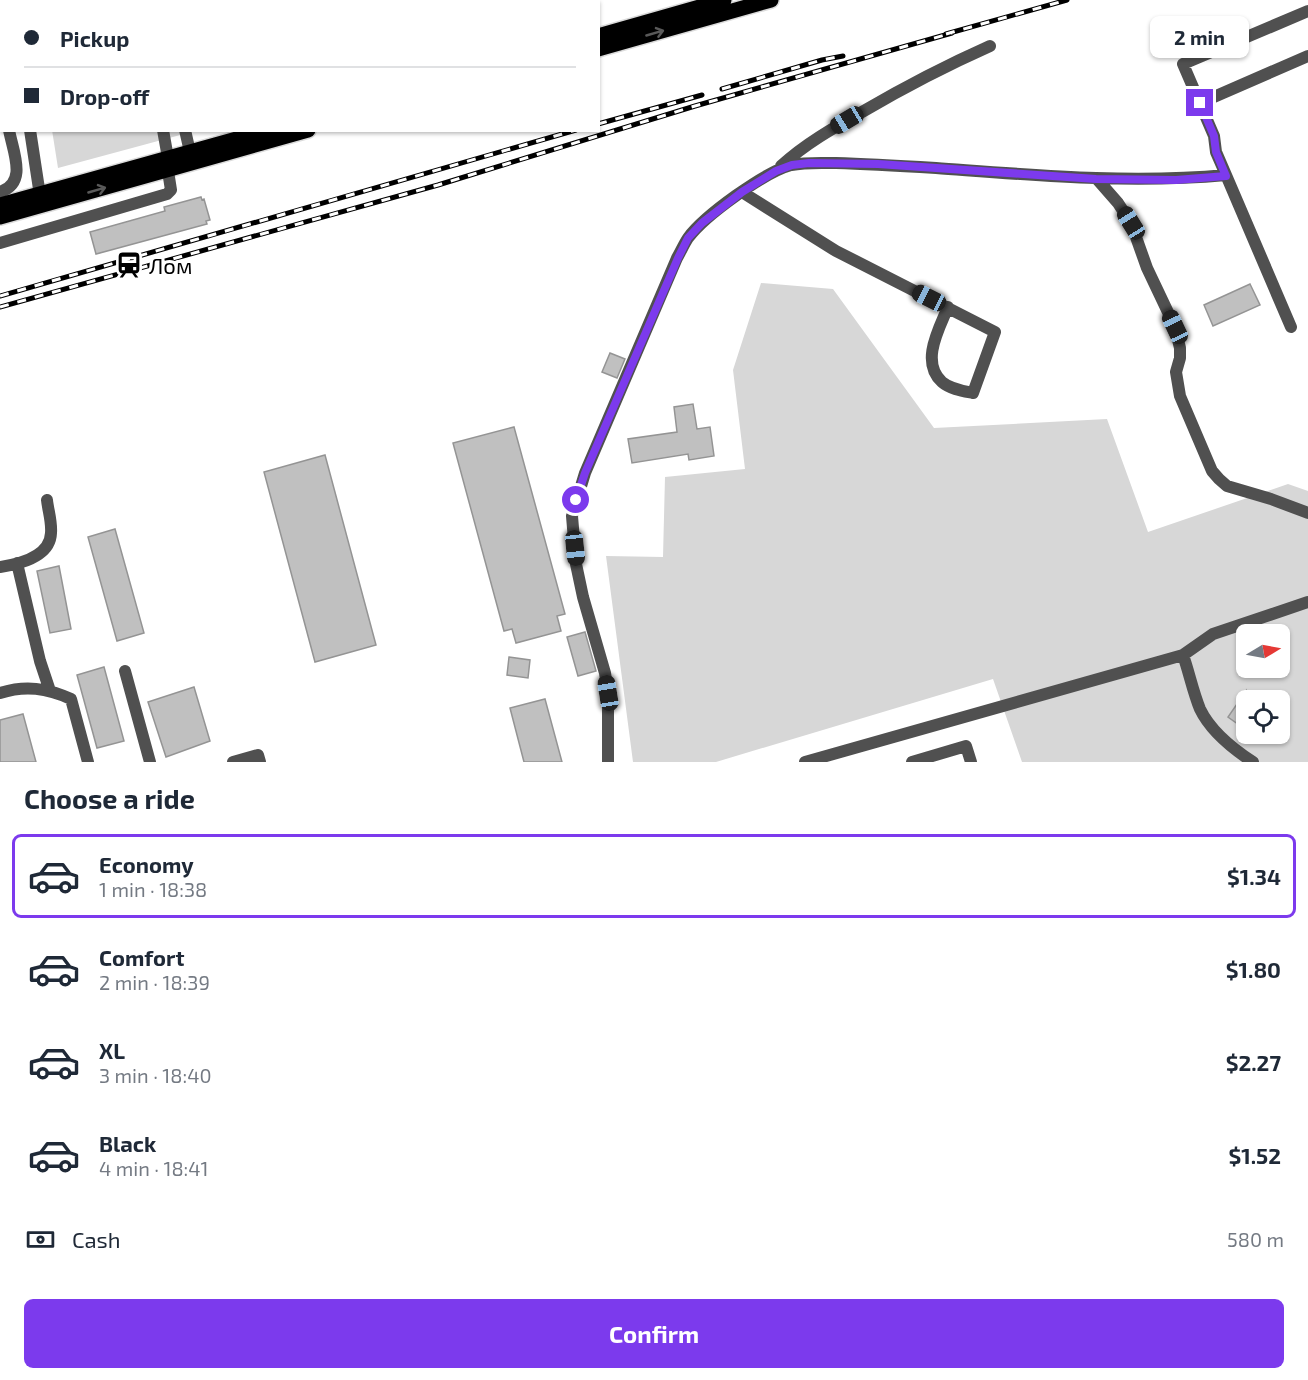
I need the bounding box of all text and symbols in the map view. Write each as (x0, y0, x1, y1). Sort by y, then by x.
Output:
callout: 2 min (1150, 16, 1250, 58)
text: Pickup (60, 25, 129, 51)
text: 2 min (1174, 25, 1225, 49)
one-way arrow (645, 27, 664, 38)
text: Drop-off (60, 83, 149, 109)
route end (1186, 89, 1213, 116)
car (827, 103, 867, 137)
one-way arrow (87, 184, 106, 196)
car (1114, 203, 1148, 243)
station icon: Лом (114, 250, 144, 280)
place label: Лом (149, 252, 192, 278)
car (909, 282, 949, 314)
car (1159, 307, 1191, 347)
route start (562, 486, 589, 513)
car (564, 529, 586, 567)
north arrow (1236, 624, 1290, 678)
map controls (1236, 624, 1290, 744)
car (596, 674, 620, 712)
button: locate (1236, 690, 1290, 744)
text: Choose a ride (24, 782, 195, 814)
icon: car (27, 849, 81, 903)
text: Economy (99, 851, 194, 877)
text: $1.34 (1227, 863, 1281, 889)
text: 1 min · 18:38 (99, 877, 207, 901)
icon: car (27, 942, 81, 996)
text: Comfort (99, 944, 184, 970)
text: $1.80 (1226, 956, 1281, 982)
text: 2 min · 18:39 (99, 970, 210, 994)
icon: car (27, 1035, 81, 1089)
text: XL (99, 1037, 125, 1063)
text: $2.27 (1226, 1049, 1281, 1075)
text: 3 min · 18:40 (99, 1063, 212, 1087)
icon: car (27, 1128, 81, 1182)
text: Black (99, 1130, 156, 1156)
text: $1.52 (1228, 1142, 1281, 1168)
text: 4 min · 18:41 (99, 1156, 209, 1180)
icon: cash (24, 1223, 57, 1256)
text: Cash (72, 1226, 121, 1252)
text: 580 m (1227, 1227, 1284, 1251)
button: Confirm (24, 1299, 1284, 1368)

